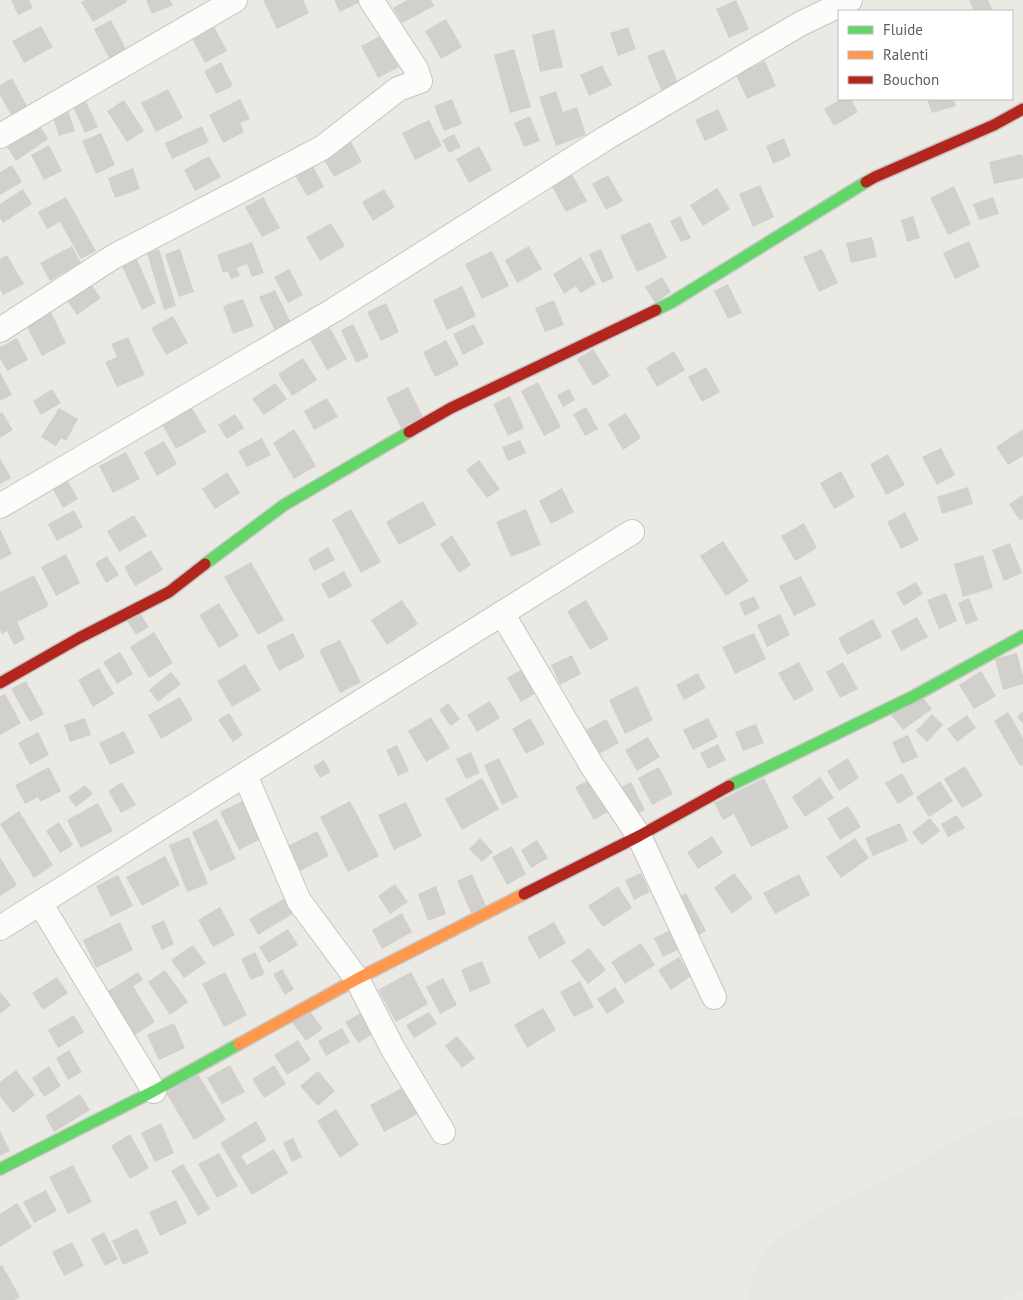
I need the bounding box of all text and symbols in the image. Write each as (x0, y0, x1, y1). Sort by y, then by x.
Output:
legend (838, 10, 1013, 100)
text: Fluide (883, 20, 923, 39)
text: Ralenti (883, 45, 929, 64)
text: Bouchon (883, 70, 939, 89)

